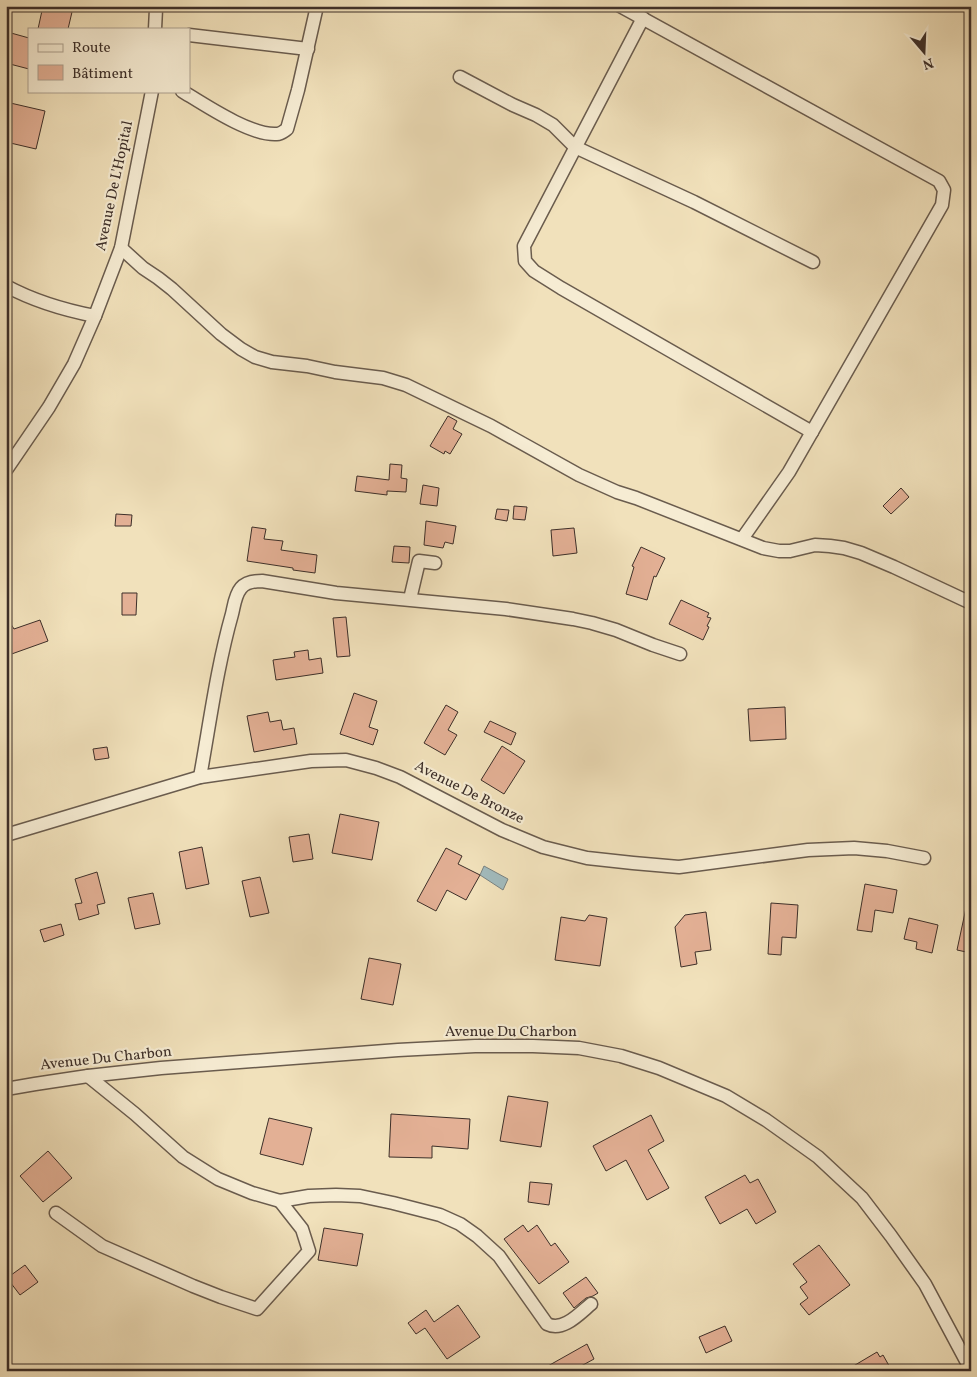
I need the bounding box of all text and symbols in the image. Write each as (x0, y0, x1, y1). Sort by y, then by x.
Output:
legend (28, 28, 190, 92)
north arrow (900, 28, 950, 78)
text: Route (72, 38, 111, 59)
text: N (920, 52, 936, 74)
text: Bâtiment (72, 64, 133, 85)
street label: Avenue De L'Hopital (91, 119, 139, 253)
street label: Avenue De Bronze (411, 756, 527, 830)
street label: Avenue Du Charbon (445, 1022, 577, 1043)
street label: Avenue Du Charbon (39, 1042, 173, 1076)

